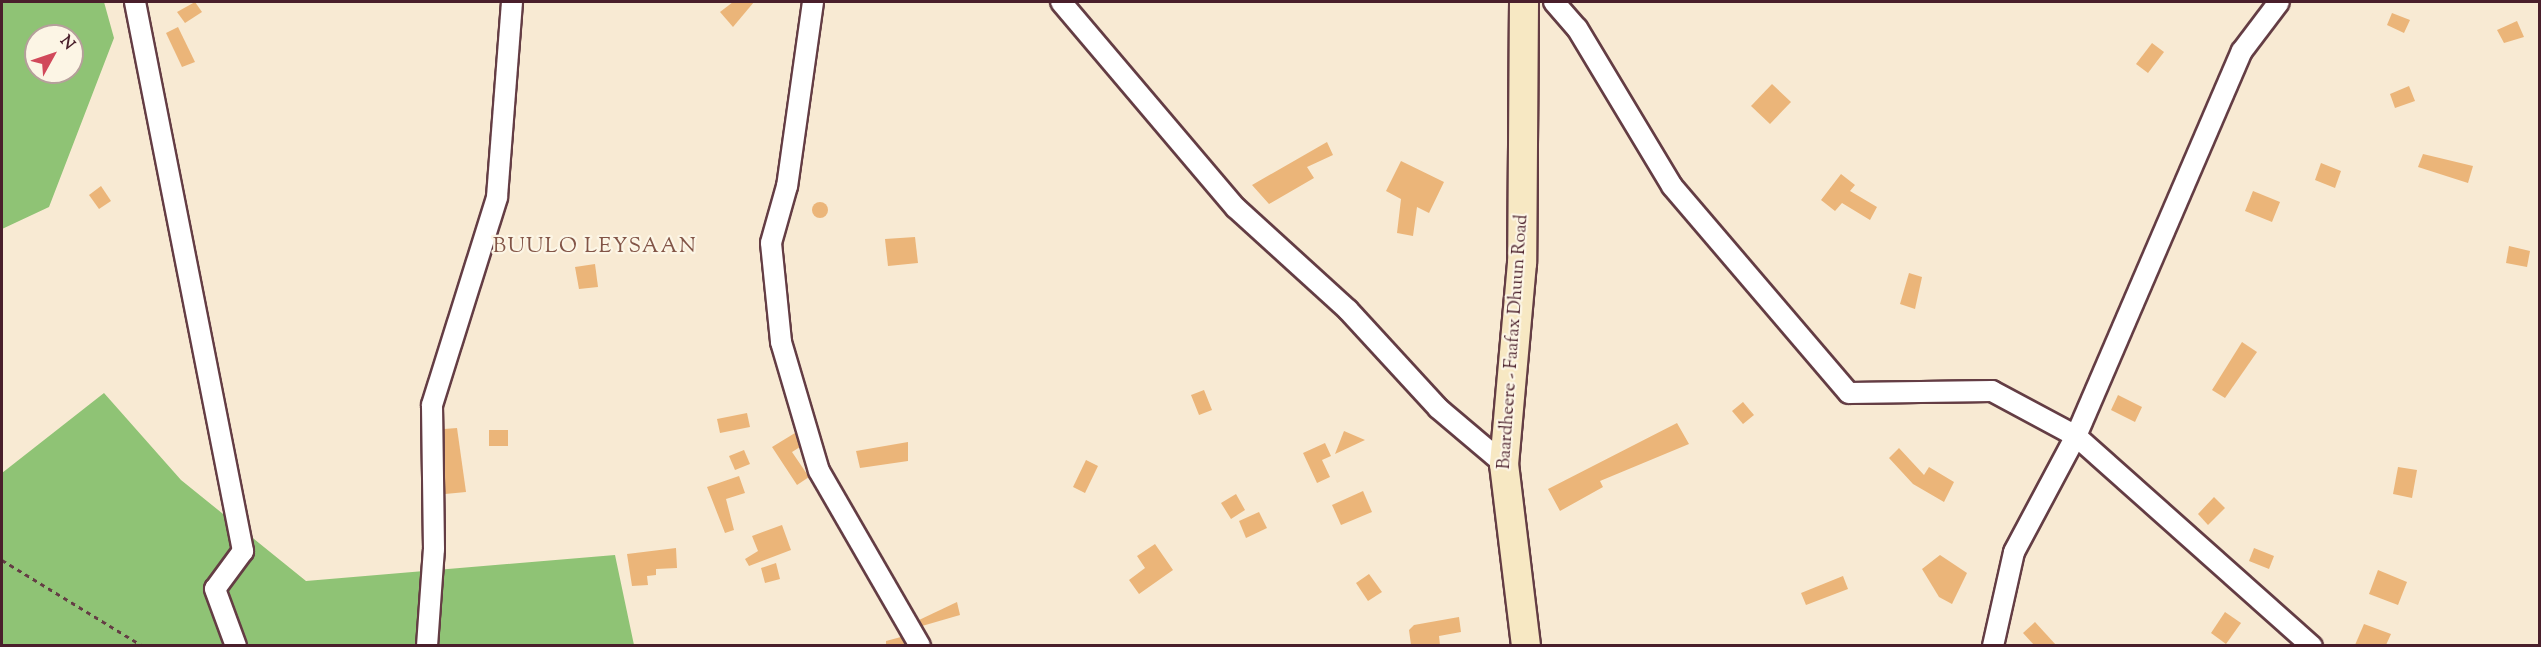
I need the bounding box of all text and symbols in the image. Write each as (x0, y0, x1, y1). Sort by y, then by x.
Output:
north arrow (24, 24, 84, 84)
text: N (54, 31, 80, 56)
street label: Baardheere - Faafax Dhuun Road (1494, 214, 1534, 470)
district label: BUULO LEYSAAN (493, 234, 697, 260)

